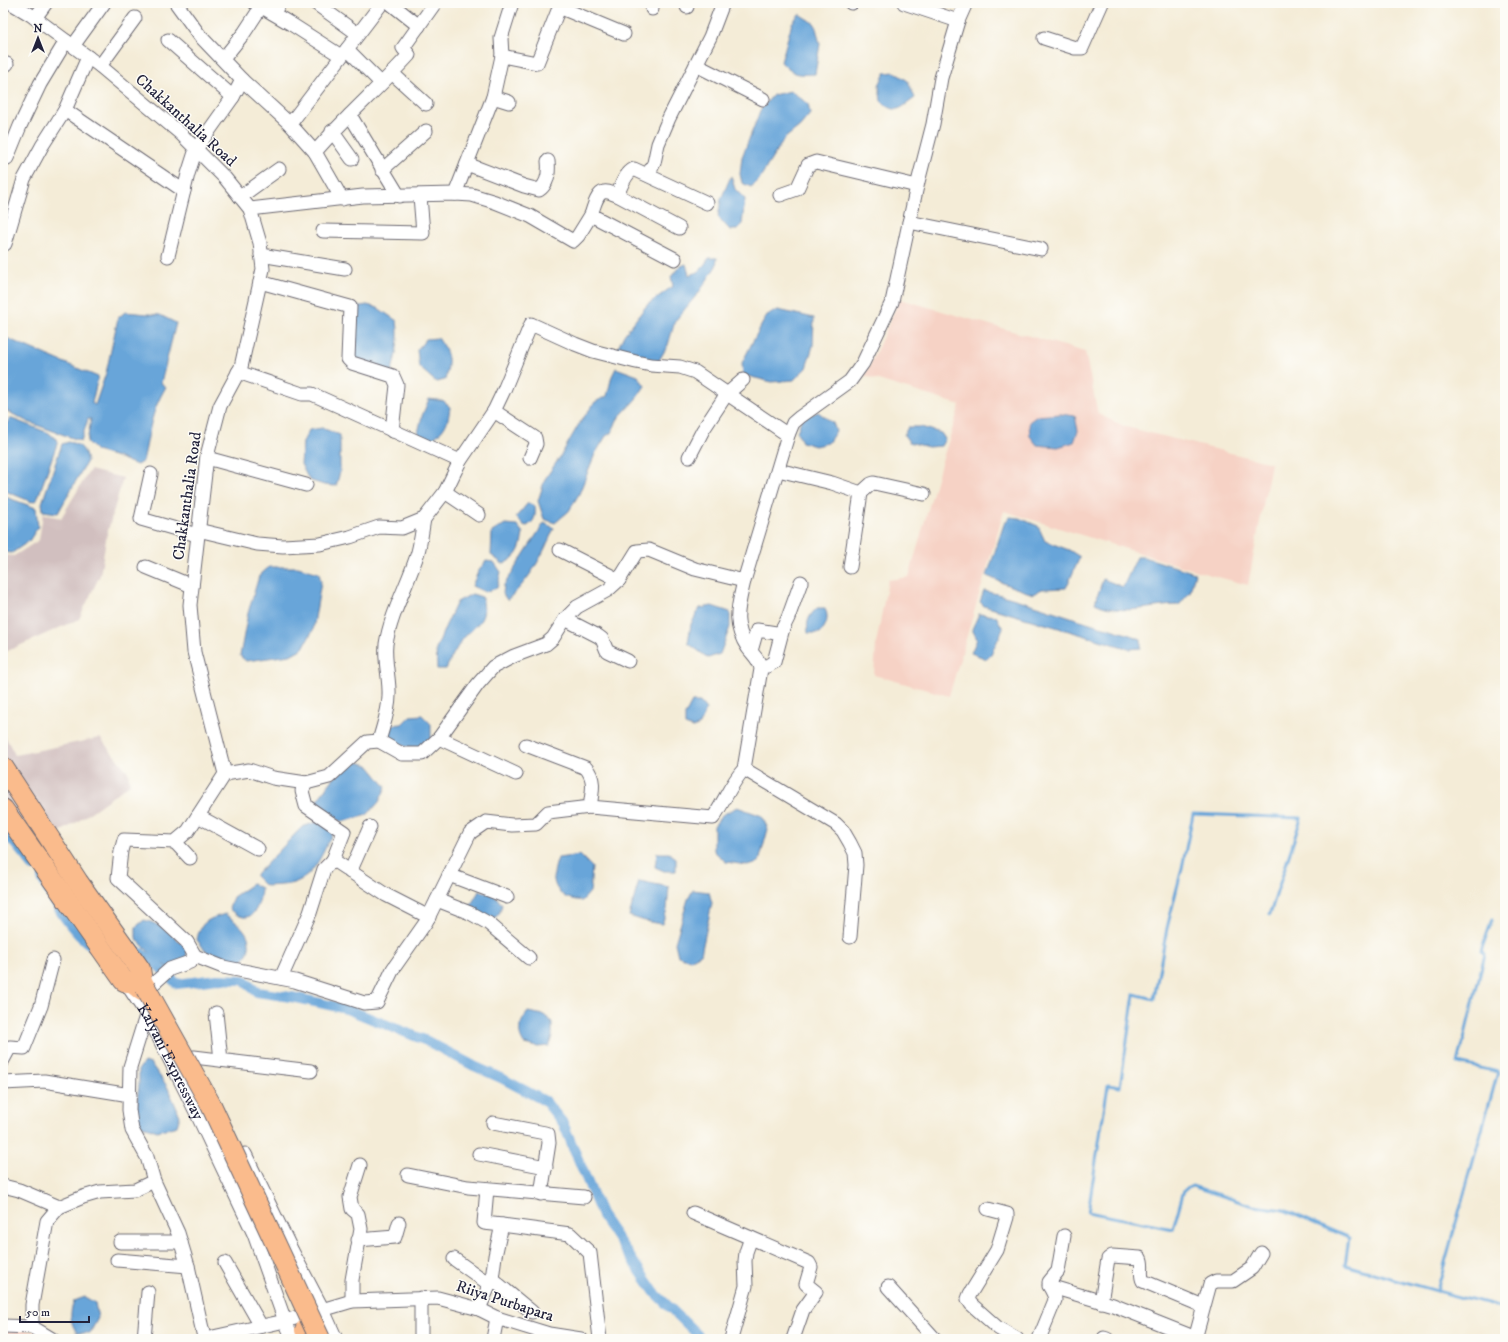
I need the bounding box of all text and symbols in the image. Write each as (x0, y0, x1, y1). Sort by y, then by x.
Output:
north arrow (18, 18, 58, 58)
text: N (33, 22, 43, 36)
street label: Chakkanthalia Road (131, 69, 241, 171)
street label: Chakkanthalia Road (168, 431, 206, 561)
street label: Kalyani Expressway (132, 1000, 208, 1123)
street label: Riiya Purbapara (454, 1276, 557, 1326)
scale bar (20, 1298, 89, 1324)
text: 50 m (26, 1305, 50, 1320)

